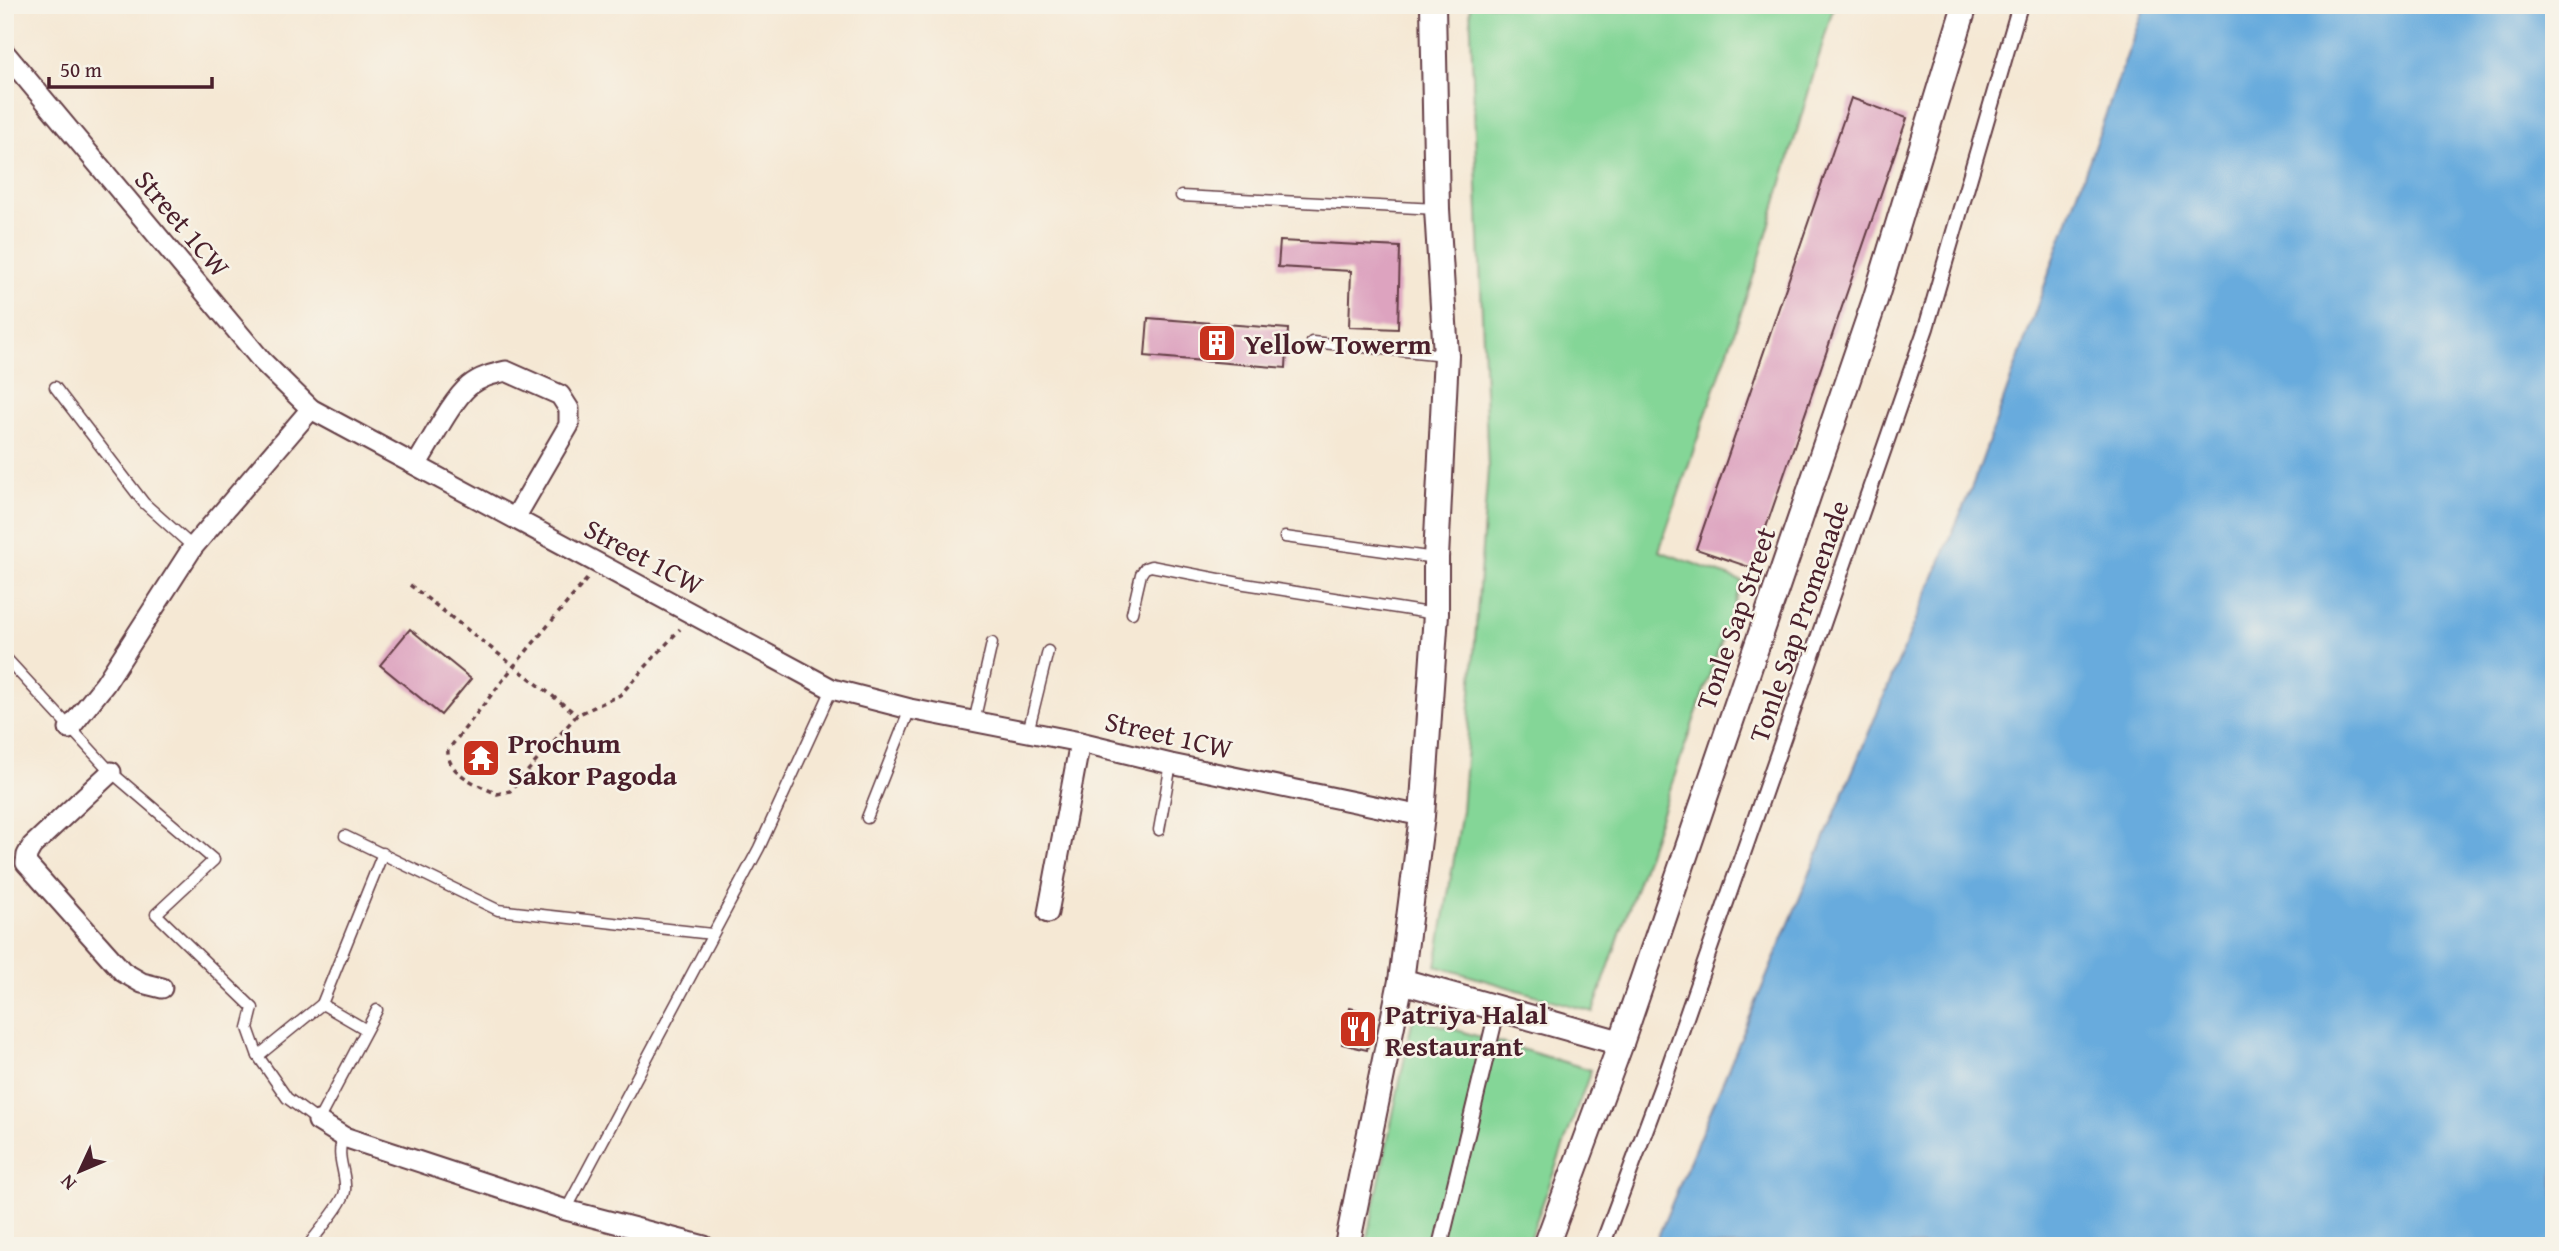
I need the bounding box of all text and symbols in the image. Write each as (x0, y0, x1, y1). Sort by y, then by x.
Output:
scale bar (49, 46, 212, 90)
text: 50 m (60, 54, 102, 85)
street label: Street 1CW (126, 160, 240, 286)
building icon: Yellow Towerm (1196, 322, 1238, 364)
place label: Yellow Towerm (1244, 323, 1432, 364)
street label: Tonle Sap Promenade (1737, 494, 1859, 748)
street label: Street 1CW (577, 508, 711, 605)
street label: Tonle Sap Street (1685, 521, 1785, 715)
street label: Street 1CW (1101, 699, 1237, 769)
place label: Prochum Sakor Pagoda (508, 722, 678, 795)
temple icon: Prochum Sakor Pagoda (460, 737, 502, 779)
place label: Patriya Halal Restaurant (1385, 993, 1548, 1066)
restaurant icon: Patriya Halal Restaurant (1337, 1008, 1379, 1050)
north arrow (46, 1136, 116, 1206)
text: N (53, 1168, 82, 1197)

